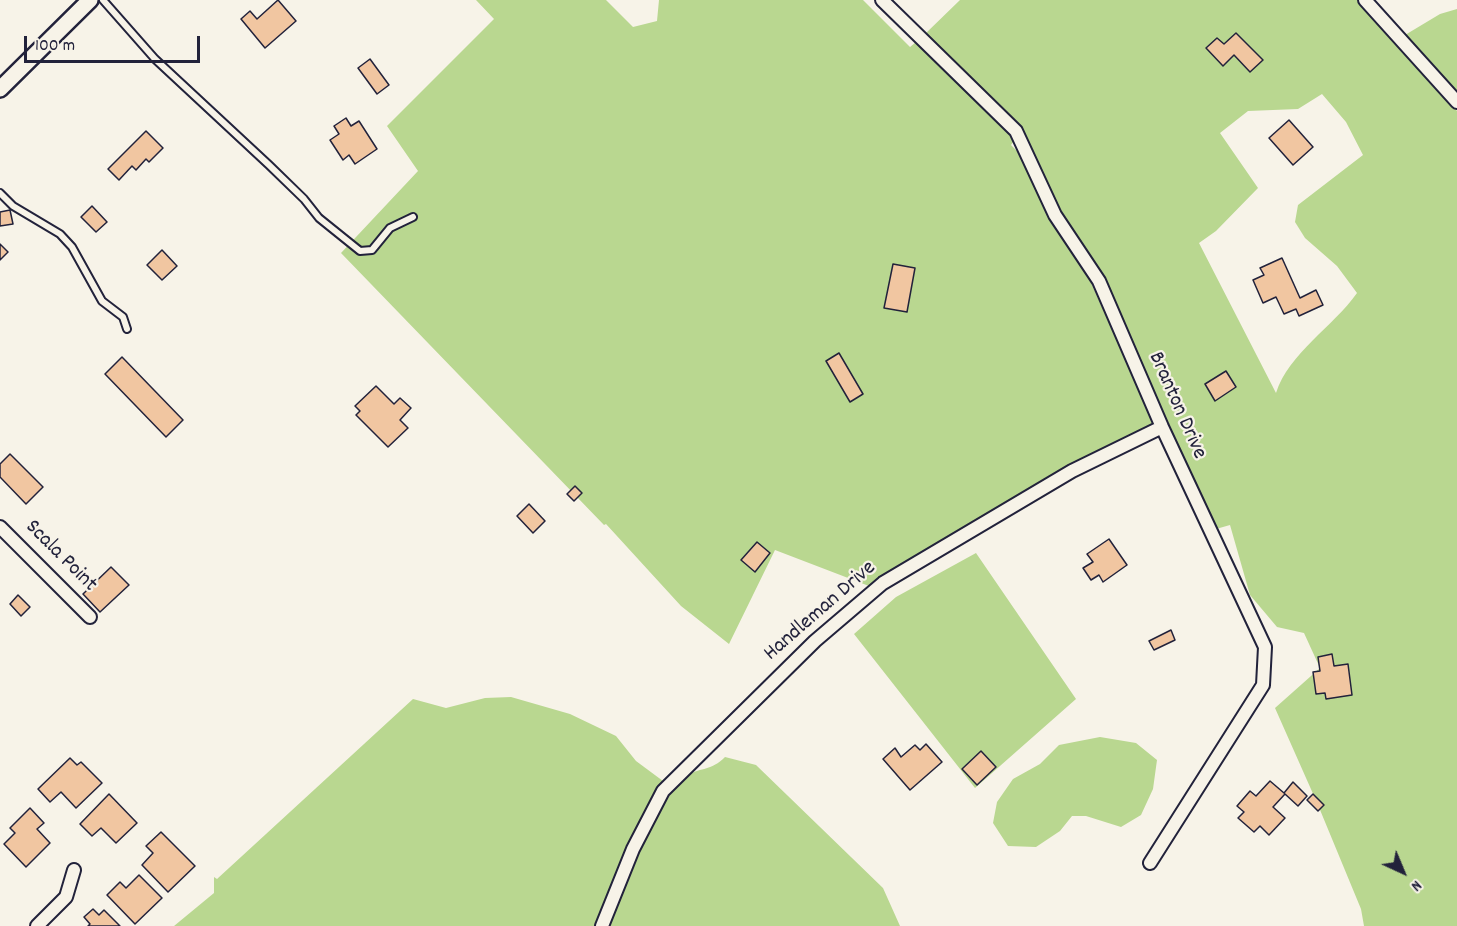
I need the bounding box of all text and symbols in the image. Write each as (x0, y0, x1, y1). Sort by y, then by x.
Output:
scale bar (27, 24, 202, 62)
text: 100 m (35, 34, 75, 59)
street label: Branton Drive (1141, 348, 1211, 464)
street label: Scala Point (18, 515, 102, 599)
street label: Handleman Drive (760, 556, 882, 668)
north arrow (1373, 842, 1433, 902)
text: N (1405, 874, 1427, 896)

